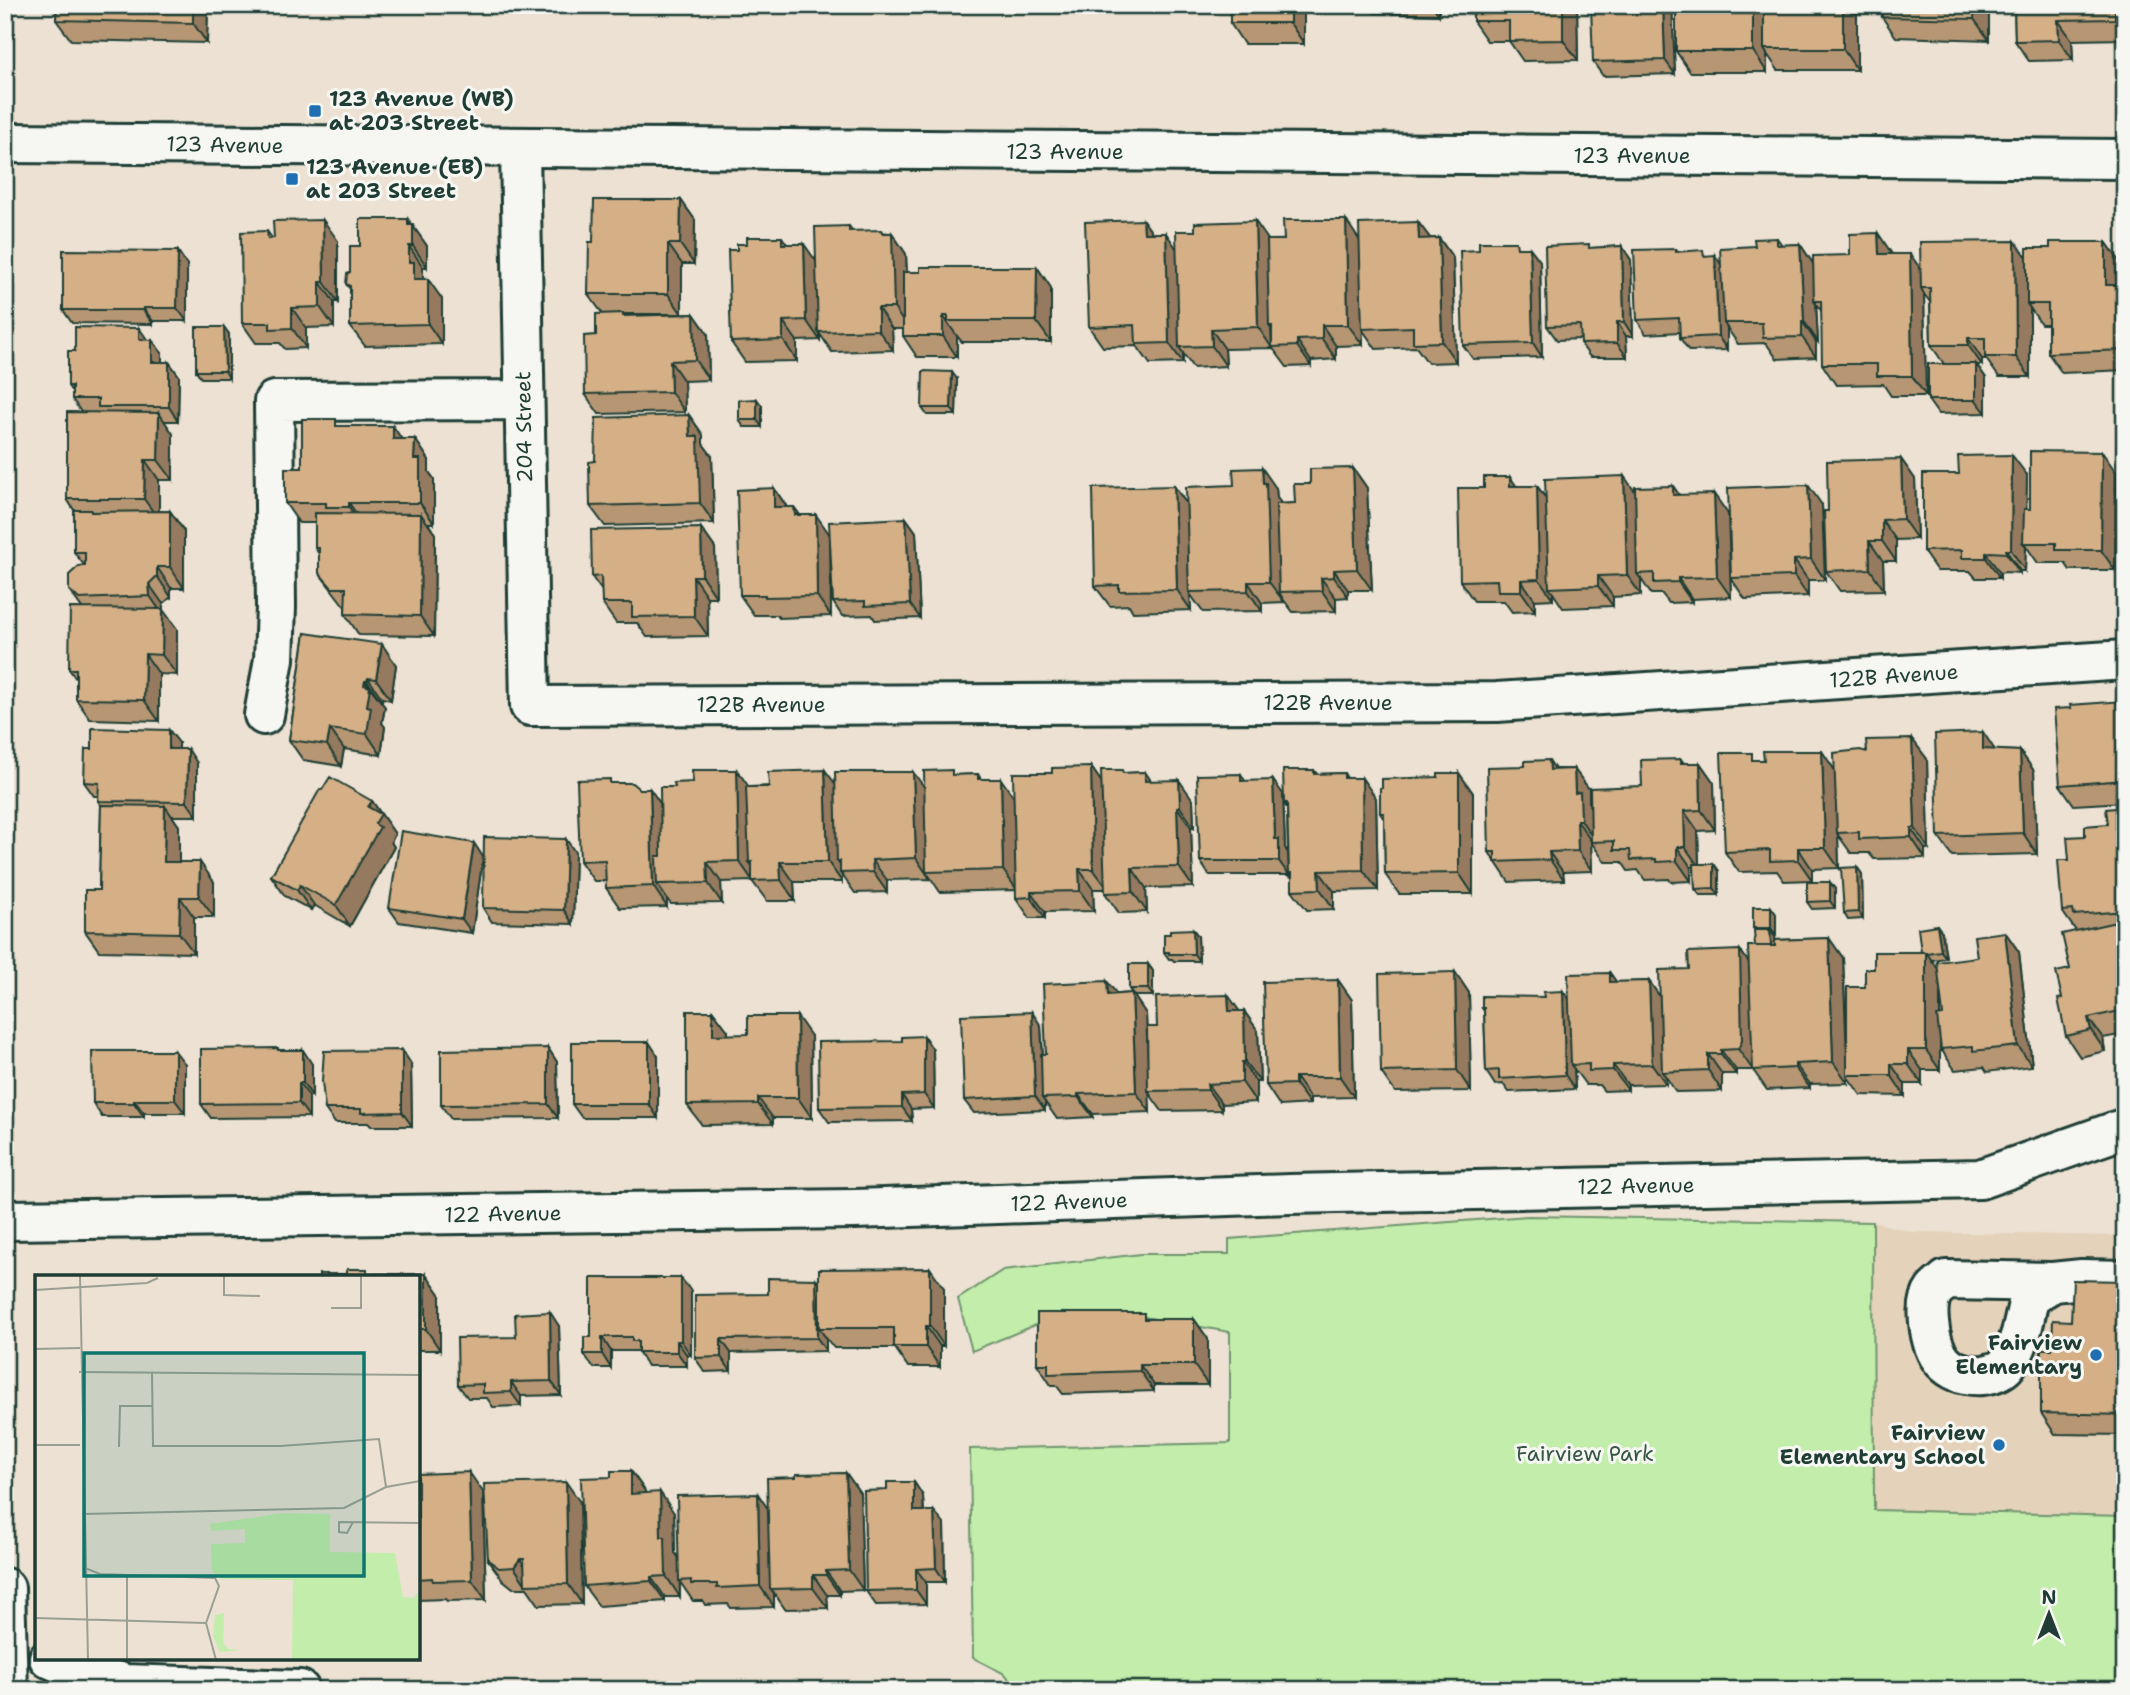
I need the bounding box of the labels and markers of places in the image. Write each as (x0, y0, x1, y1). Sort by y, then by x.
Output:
place label: 123 Avenue (WB) at 203 Street (329, 85, 514, 137)
marker: 123 Avenue (WB) at 203 Street (307, 103, 323, 119)
place label: 123 Avenue (EB) at 203 Street (306, 153, 483, 205)
marker: 123 Avenue (EB) at 203 Street (284, 171, 300, 187)
place label: Fairview Elementary (1955, 1329, 2082, 1381)
marker: Fairview Elementary (2088, 1347, 2104, 1363)
place label: Fairview Elementary School (1780, 1419, 1985, 1471)
marker: Fairview Elementary School (1991, 1437, 2007, 1453)

